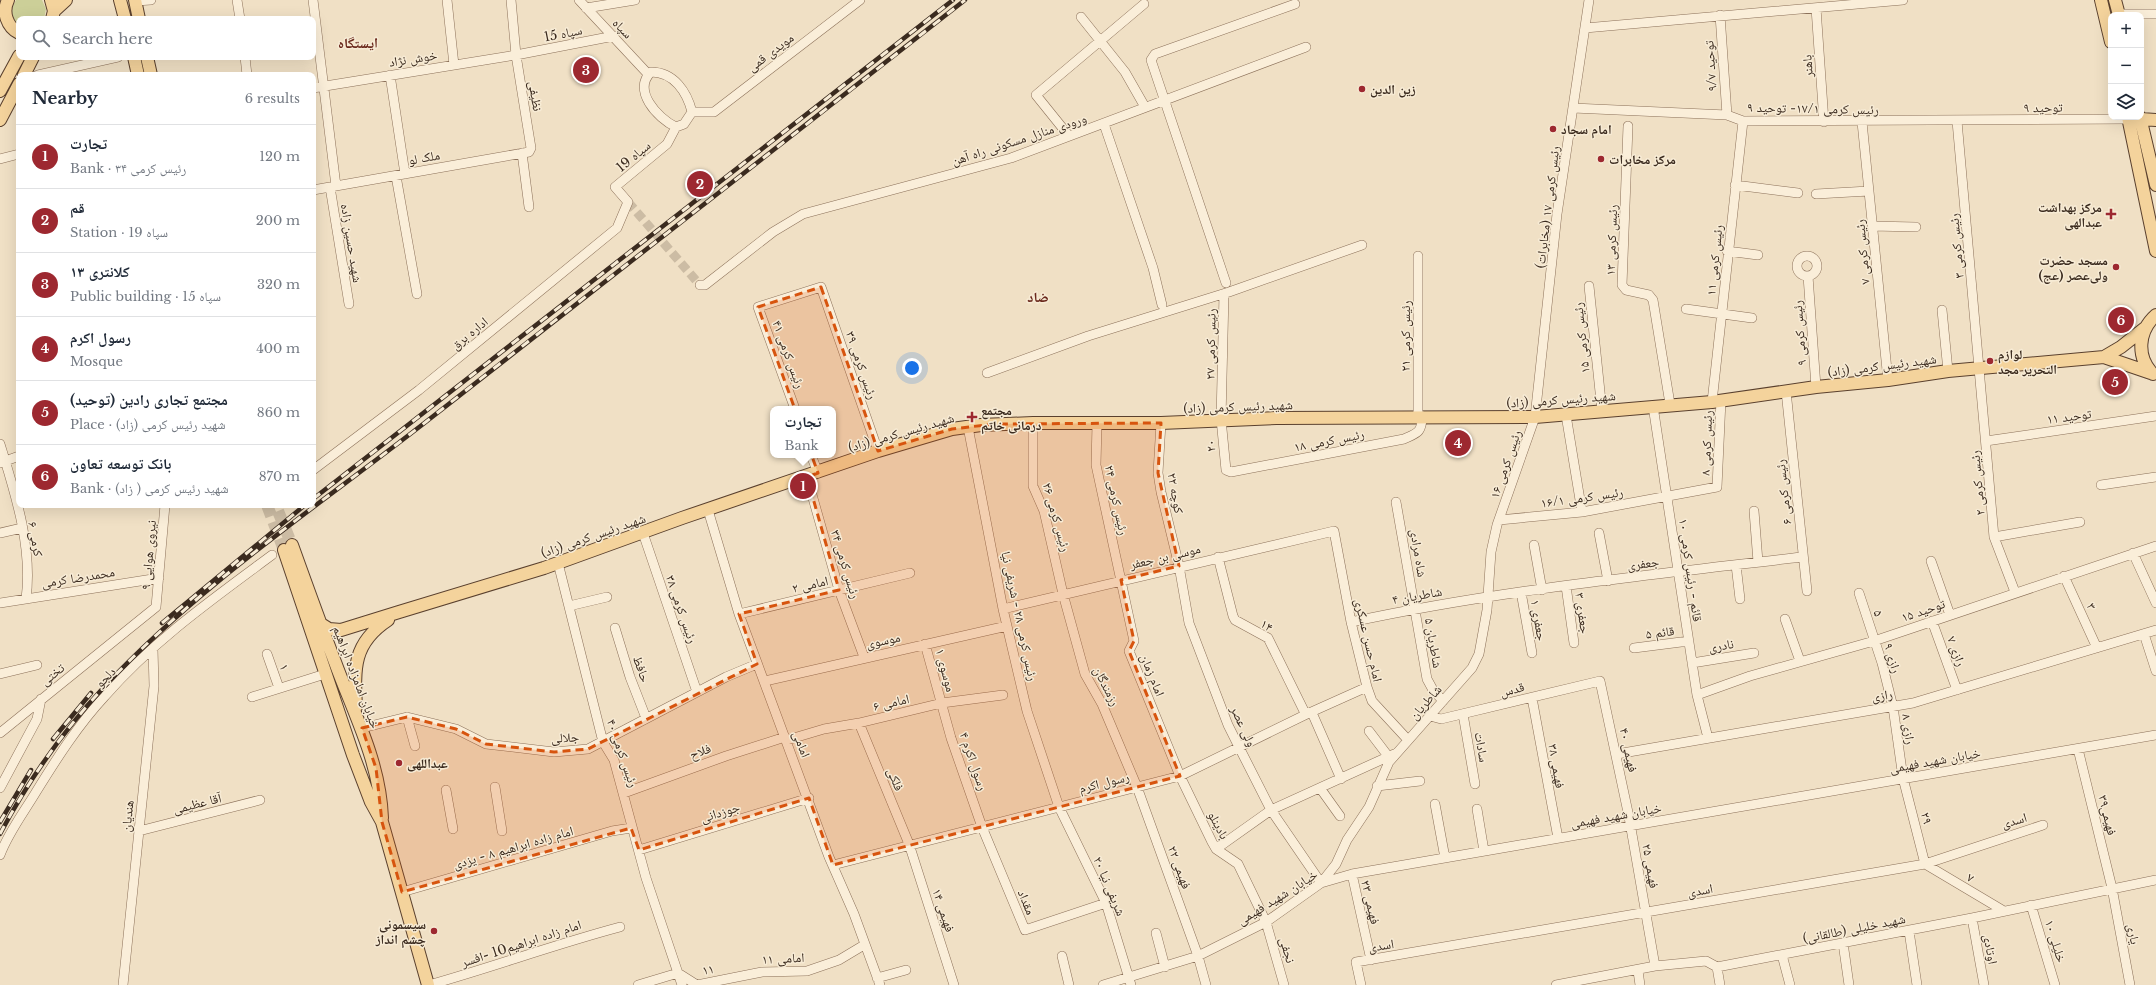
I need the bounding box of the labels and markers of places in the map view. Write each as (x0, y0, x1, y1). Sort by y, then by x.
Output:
pin: 3 (573, 55, 599, 85)
place label: زین الدین (1370, 81, 1416, 98)
marker: زین الدین (1357, 84, 1367, 94)
place label: امام سجاد (1561, 121, 1612, 139)
marker: امام سجاد (1548, 124, 1558, 134)
place label: مرکز مخابرات (1609, 151, 1676, 168)
marker: مرکز مخابرات (1596, 154, 1606, 164)
pin: 2 (687, 169, 713, 199)
place label: مرکز بهداشت عبدالهی (2038, 199, 2102, 231)
marker: مرکز بهداشت عبدالهی (2105, 208, 2117, 220)
place label: مسجد حضرت ولی‌عصر (عج) (2038, 252, 2108, 284)
marker: مسجد حضرت ولی‌عصر (عج) (2111, 262, 2121, 272)
pin: 6 (2108, 305, 2134, 335)
place label: لوازم التحریر مجد (1998, 346, 2057, 378)
marker: لوازم التحریر مجد (1985, 356, 1995, 366)
pin: 5 (2102, 367, 2128, 397)
place label: مجتمع درمانی خاتم (981, 402, 1042, 435)
marker: مجتمع درمانی خاتم (966, 411, 978, 423)
pin: 4 (1445, 428, 1471, 458)
pin: 1 (790, 471, 816, 501)
place label: عبداللهی (407, 755, 448, 772)
marker: عبداللهی (394, 758, 404, 768)
place label: سیسمونی چشم انداز (375, 916, 426, 949)
marker: سیسمونی چشم انداز (429, 926, 439, 936)

